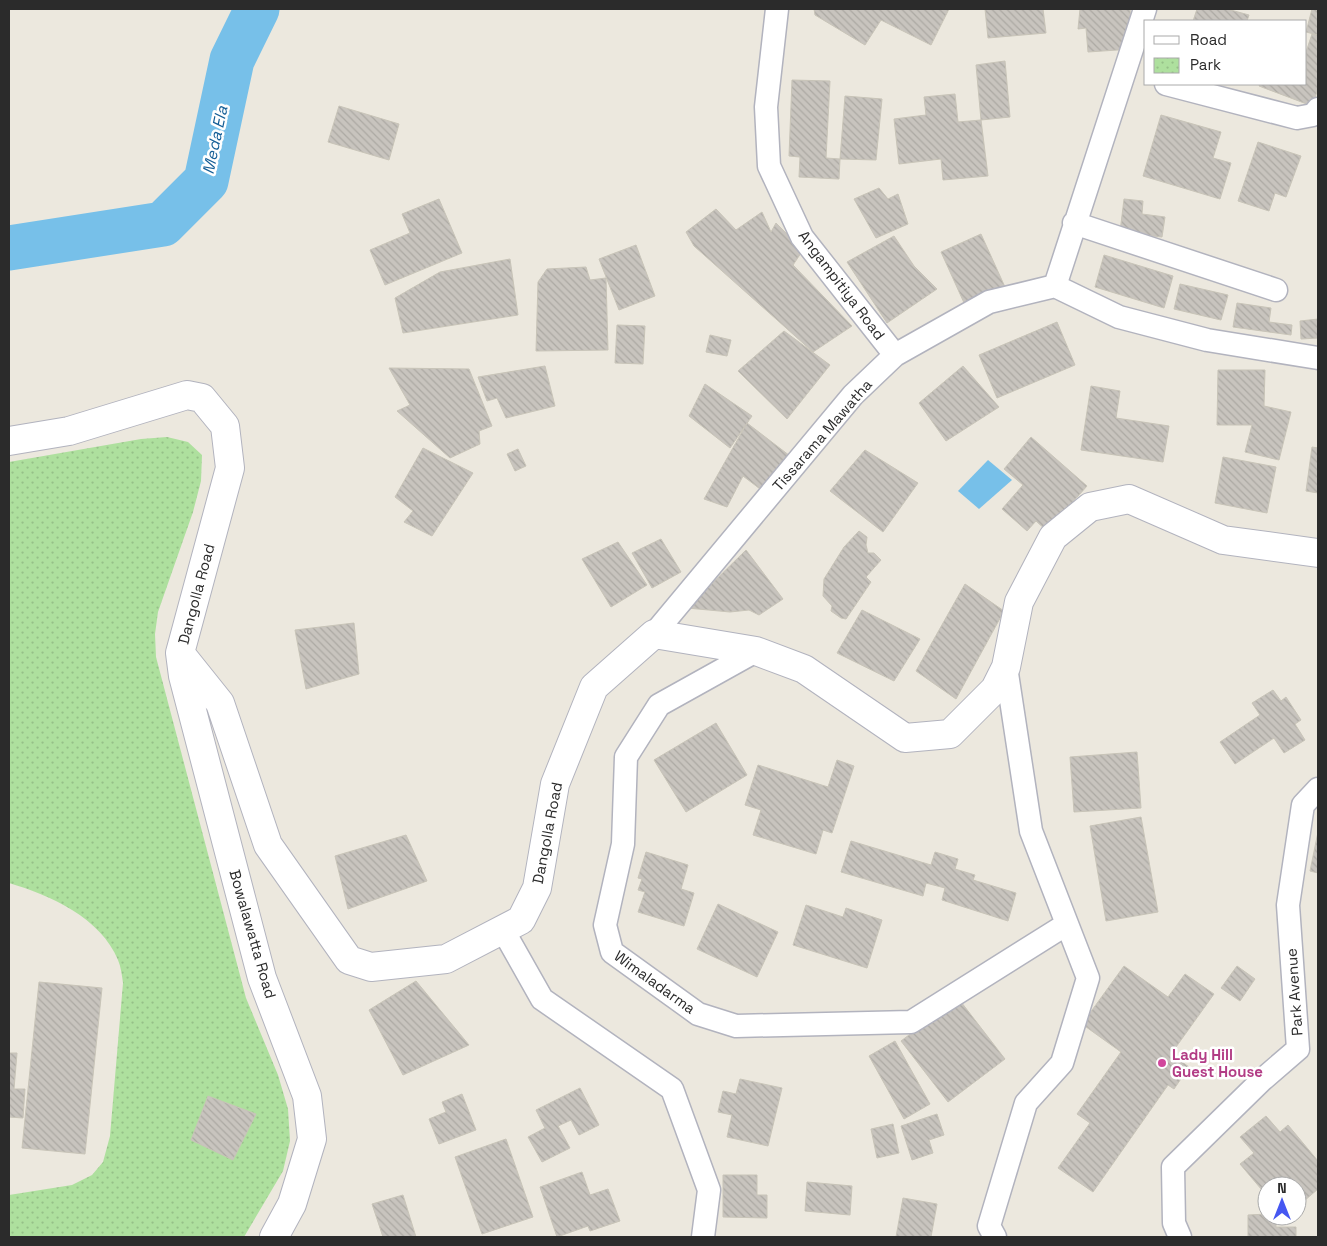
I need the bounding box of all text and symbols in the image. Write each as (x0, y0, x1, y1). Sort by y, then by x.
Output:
legend (1144, 20, 1307, 85)
text: Road (1190, 30, 1227, 49)
text: Park (1190, 55, 1221, 74)
water label: Meda Ela (198, 103, 233, 176)
street label: Angampitiya Road (795, 226, 889, 344)
street label: Tissarama Mawatha (768, 375, 876, 495)
street label: Dangolla Road (173, 542, 219, 646)
street label: Dangolla Road (528, 780, 566, 886)
street label: Bowalawatta Road (226, 867, 280, 1001)
street label: Wimaladarma (611, 946, 700, 1018)
street label: Park Avenue (1281, 947, 1307, 1036)
place label: Lady Hill Guest House (1172, 1045, 1263, 1081)
marker: Lady Hill Guest House (1156, 1057, 1168, 1069)
north arrow (1257, 1176, 1307, 1226)
text: N (1277, 1179, 1287, 1197)

